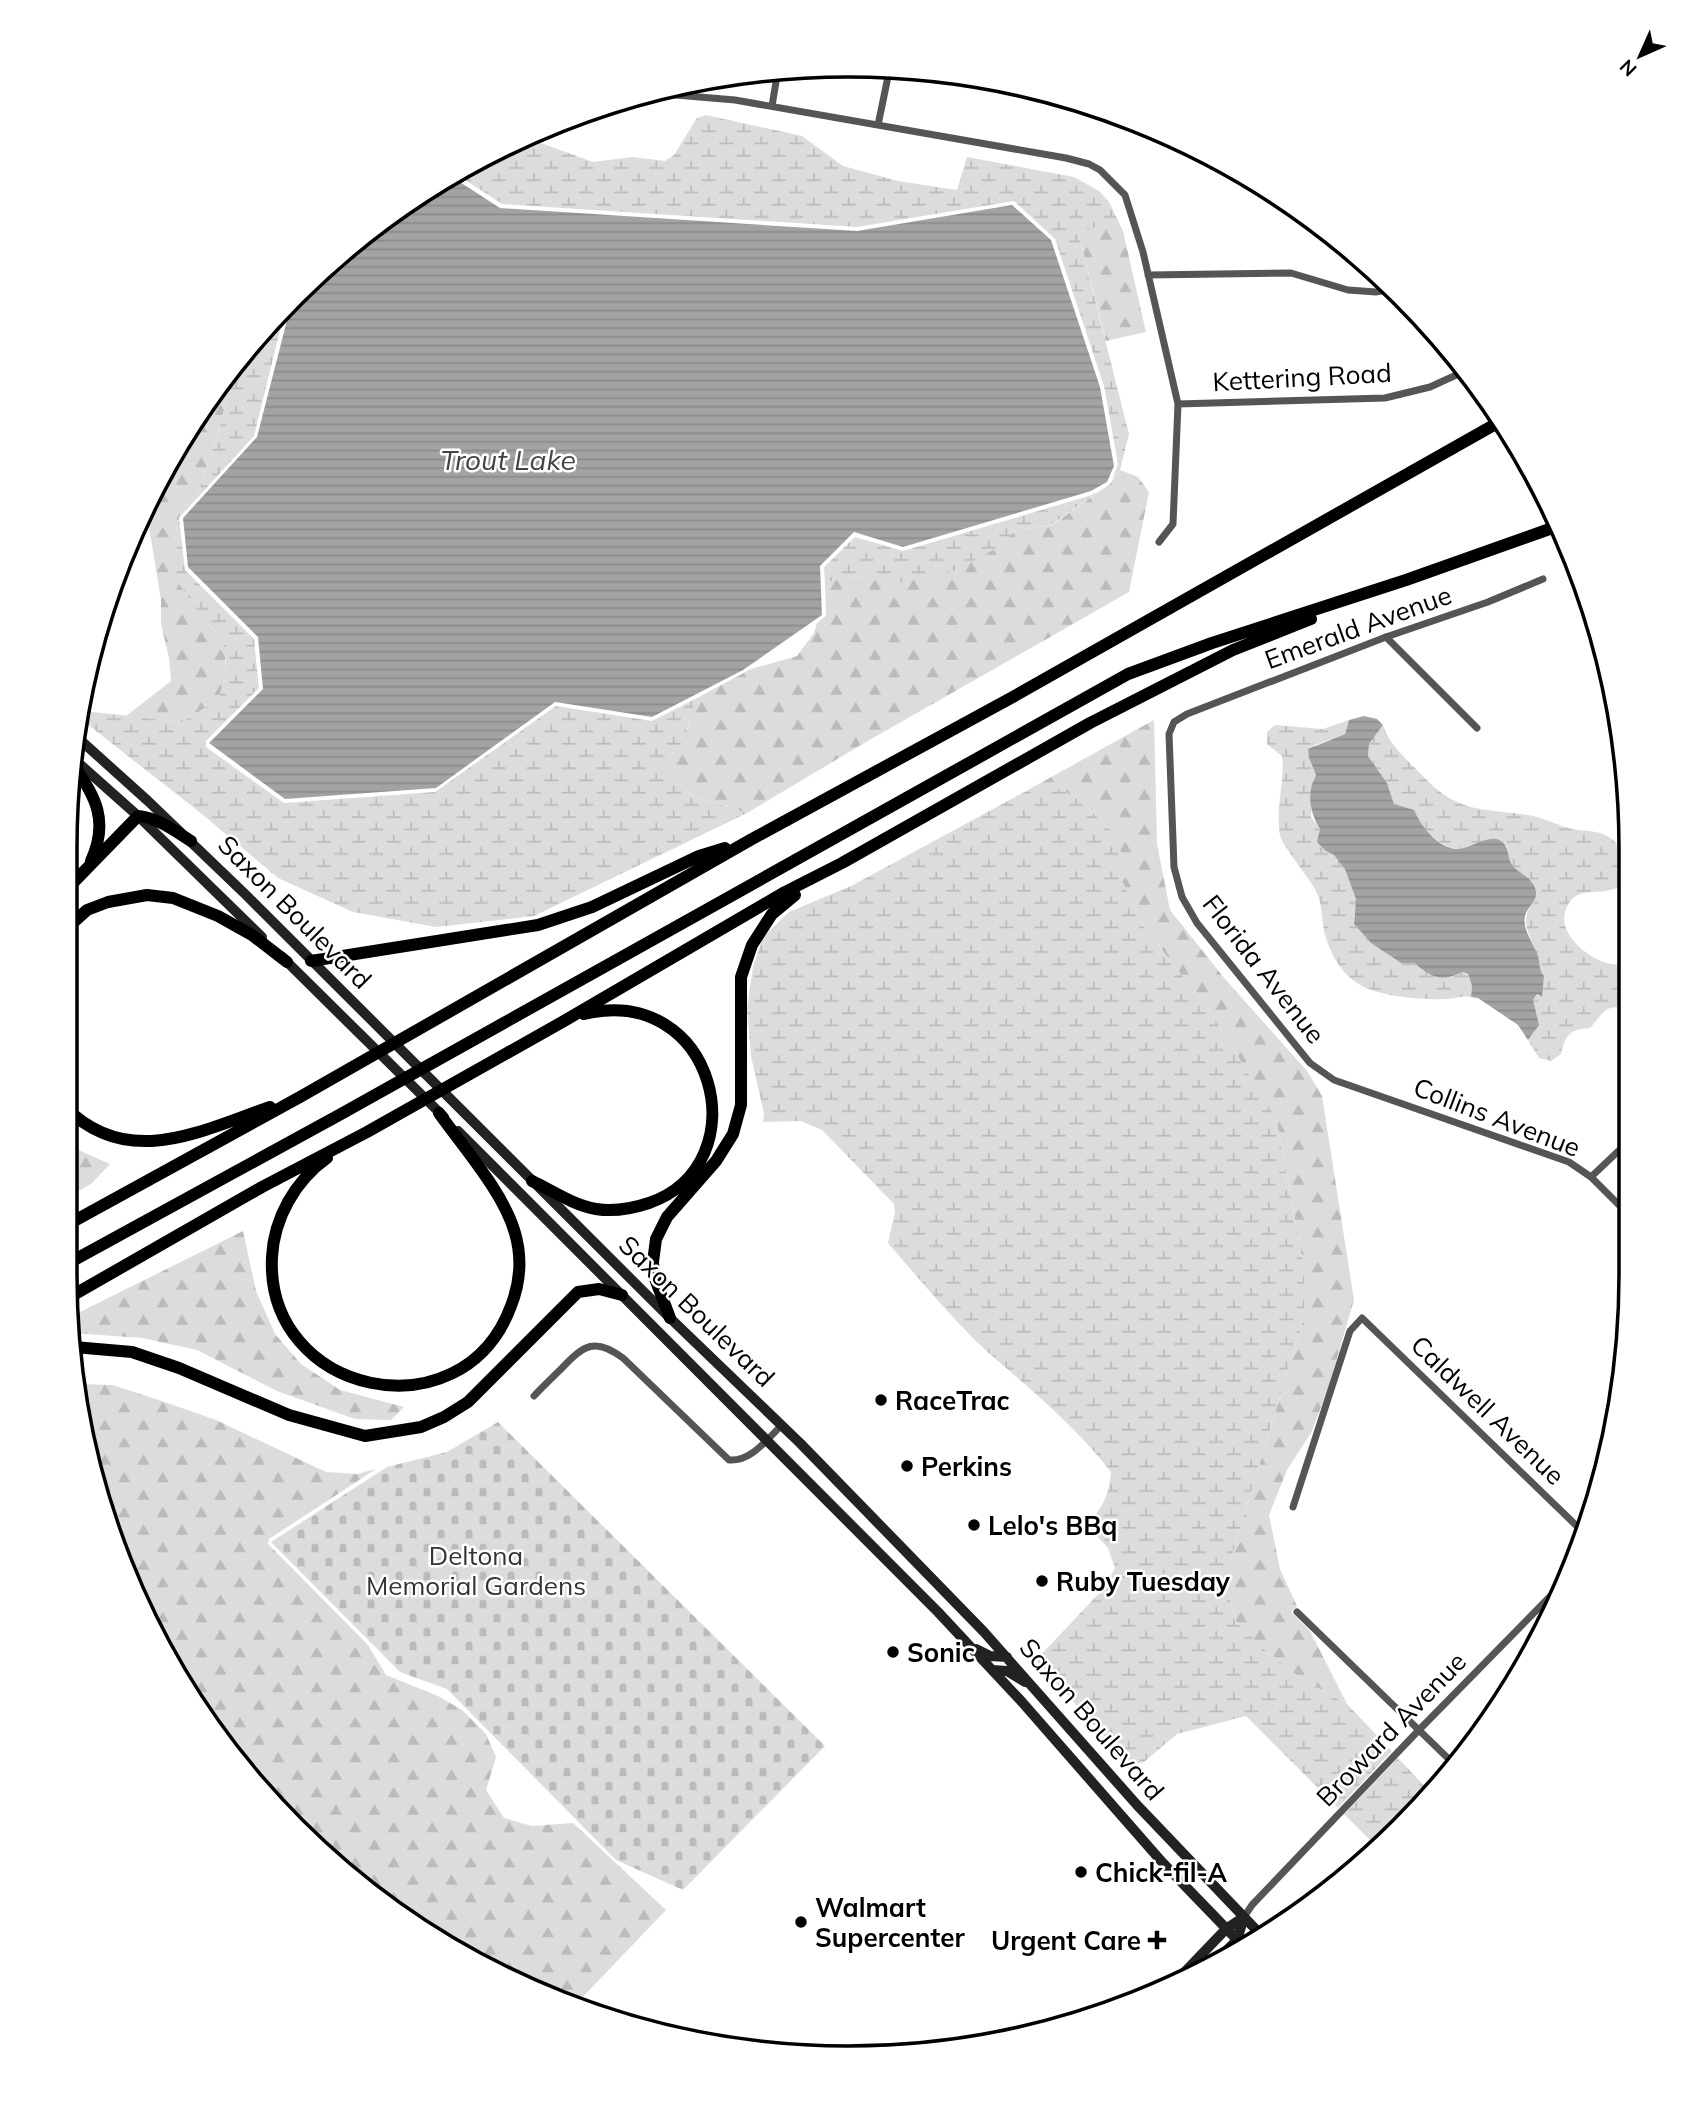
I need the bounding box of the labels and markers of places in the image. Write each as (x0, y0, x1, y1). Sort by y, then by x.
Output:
place label: RaceTrac (895, 1384, 1010, 1417)
marker: RaceTrac (873, 1392, 889, 1408)
place label: Perkins (921, 1450, 1012, 1483)
marker: Perkins (899, 1458, 915, 1474)
place label: Lelo's BBq (988, 1509, 1117, 1542)
marker: Lelo's BBq (966, 1517, 982, 1533)
place label: Ruby Tuesday (1056, 1565, 1231, 1598)
marker: Ruby Tuesday (1034, 1573, 1050, 1589)
place label: Sonic (907, 1636, 975, 1669)
marker: Sonic (885, 1644, 901, 1660)
place label: Chick-fil-A (1095, 1856, 1227, 1889)
marker: Chick-fil-A (1073, 1864, 1089, 1880)
place label: Walmart Supercenter (815, 1891, 965, 1954)
marker: Walmart Supercenter (793, 1914, 809, 1930)
place label: Urgent Care (991, 1924, 1141, 1957)
marker: Urgent Care (1147, 1930, 1167, 1950)

